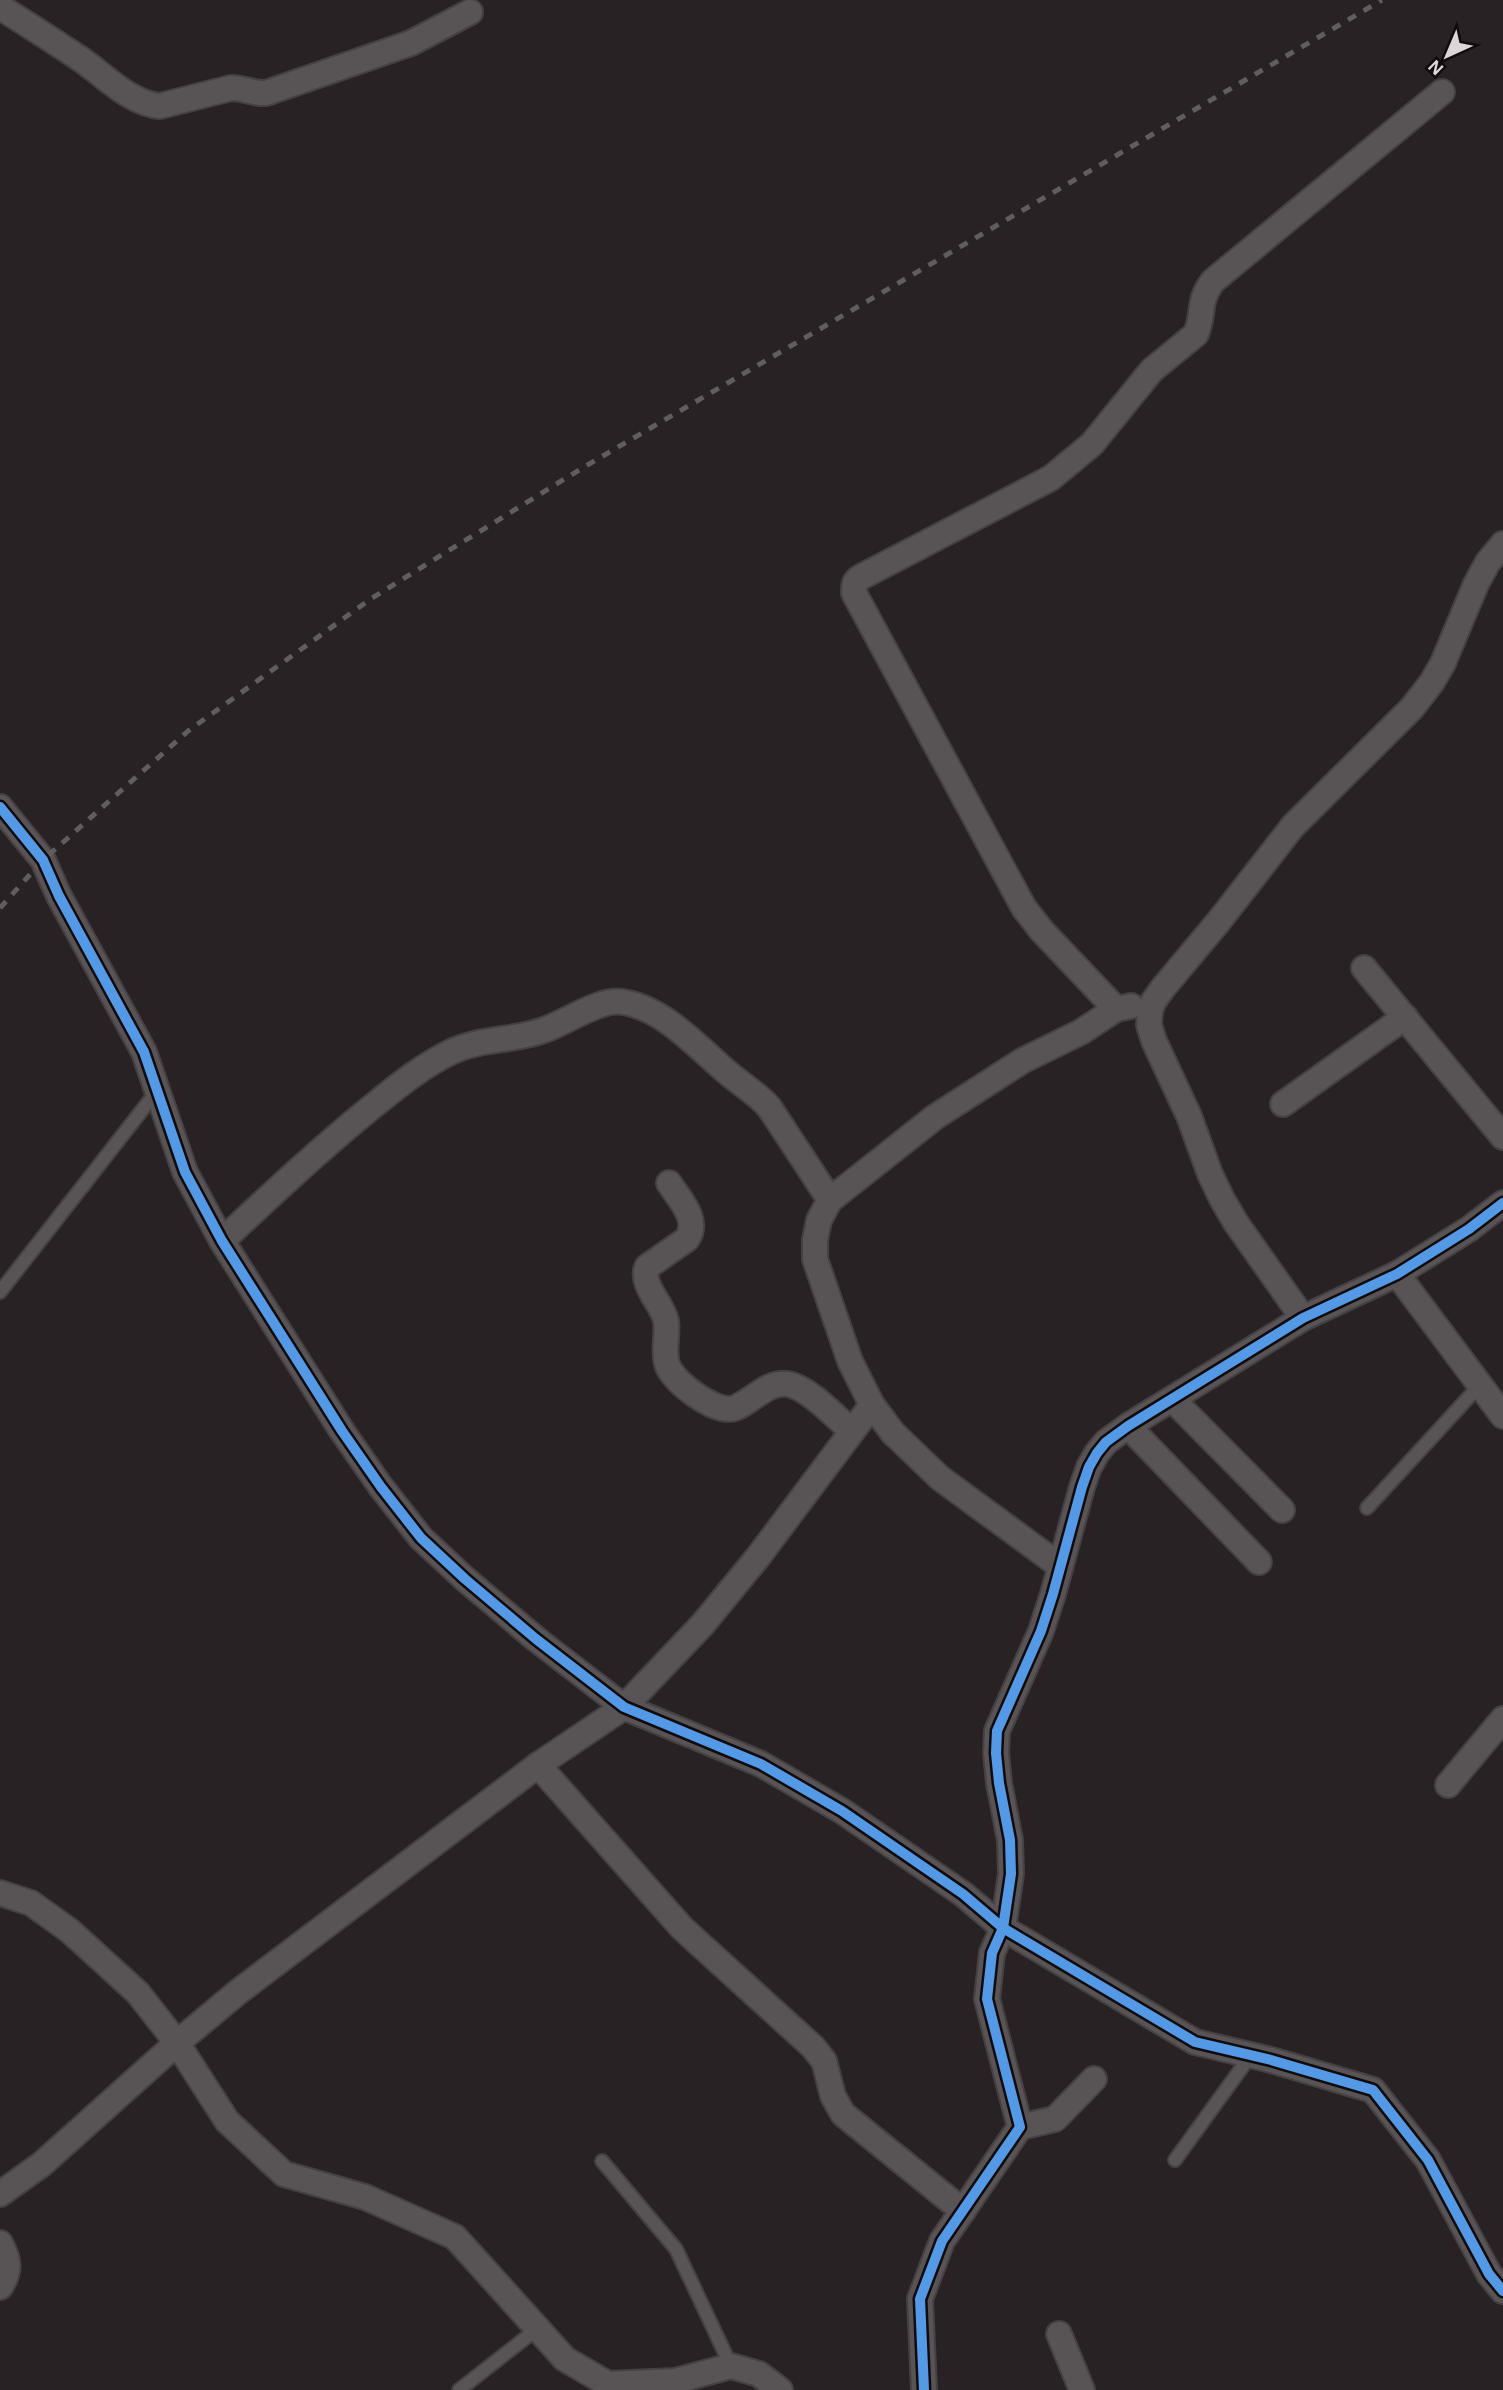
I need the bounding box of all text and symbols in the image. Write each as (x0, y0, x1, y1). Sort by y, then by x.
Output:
north arrow (1412, 21, 1482, 91)
text: N (1425, 56, 1448, 79)

